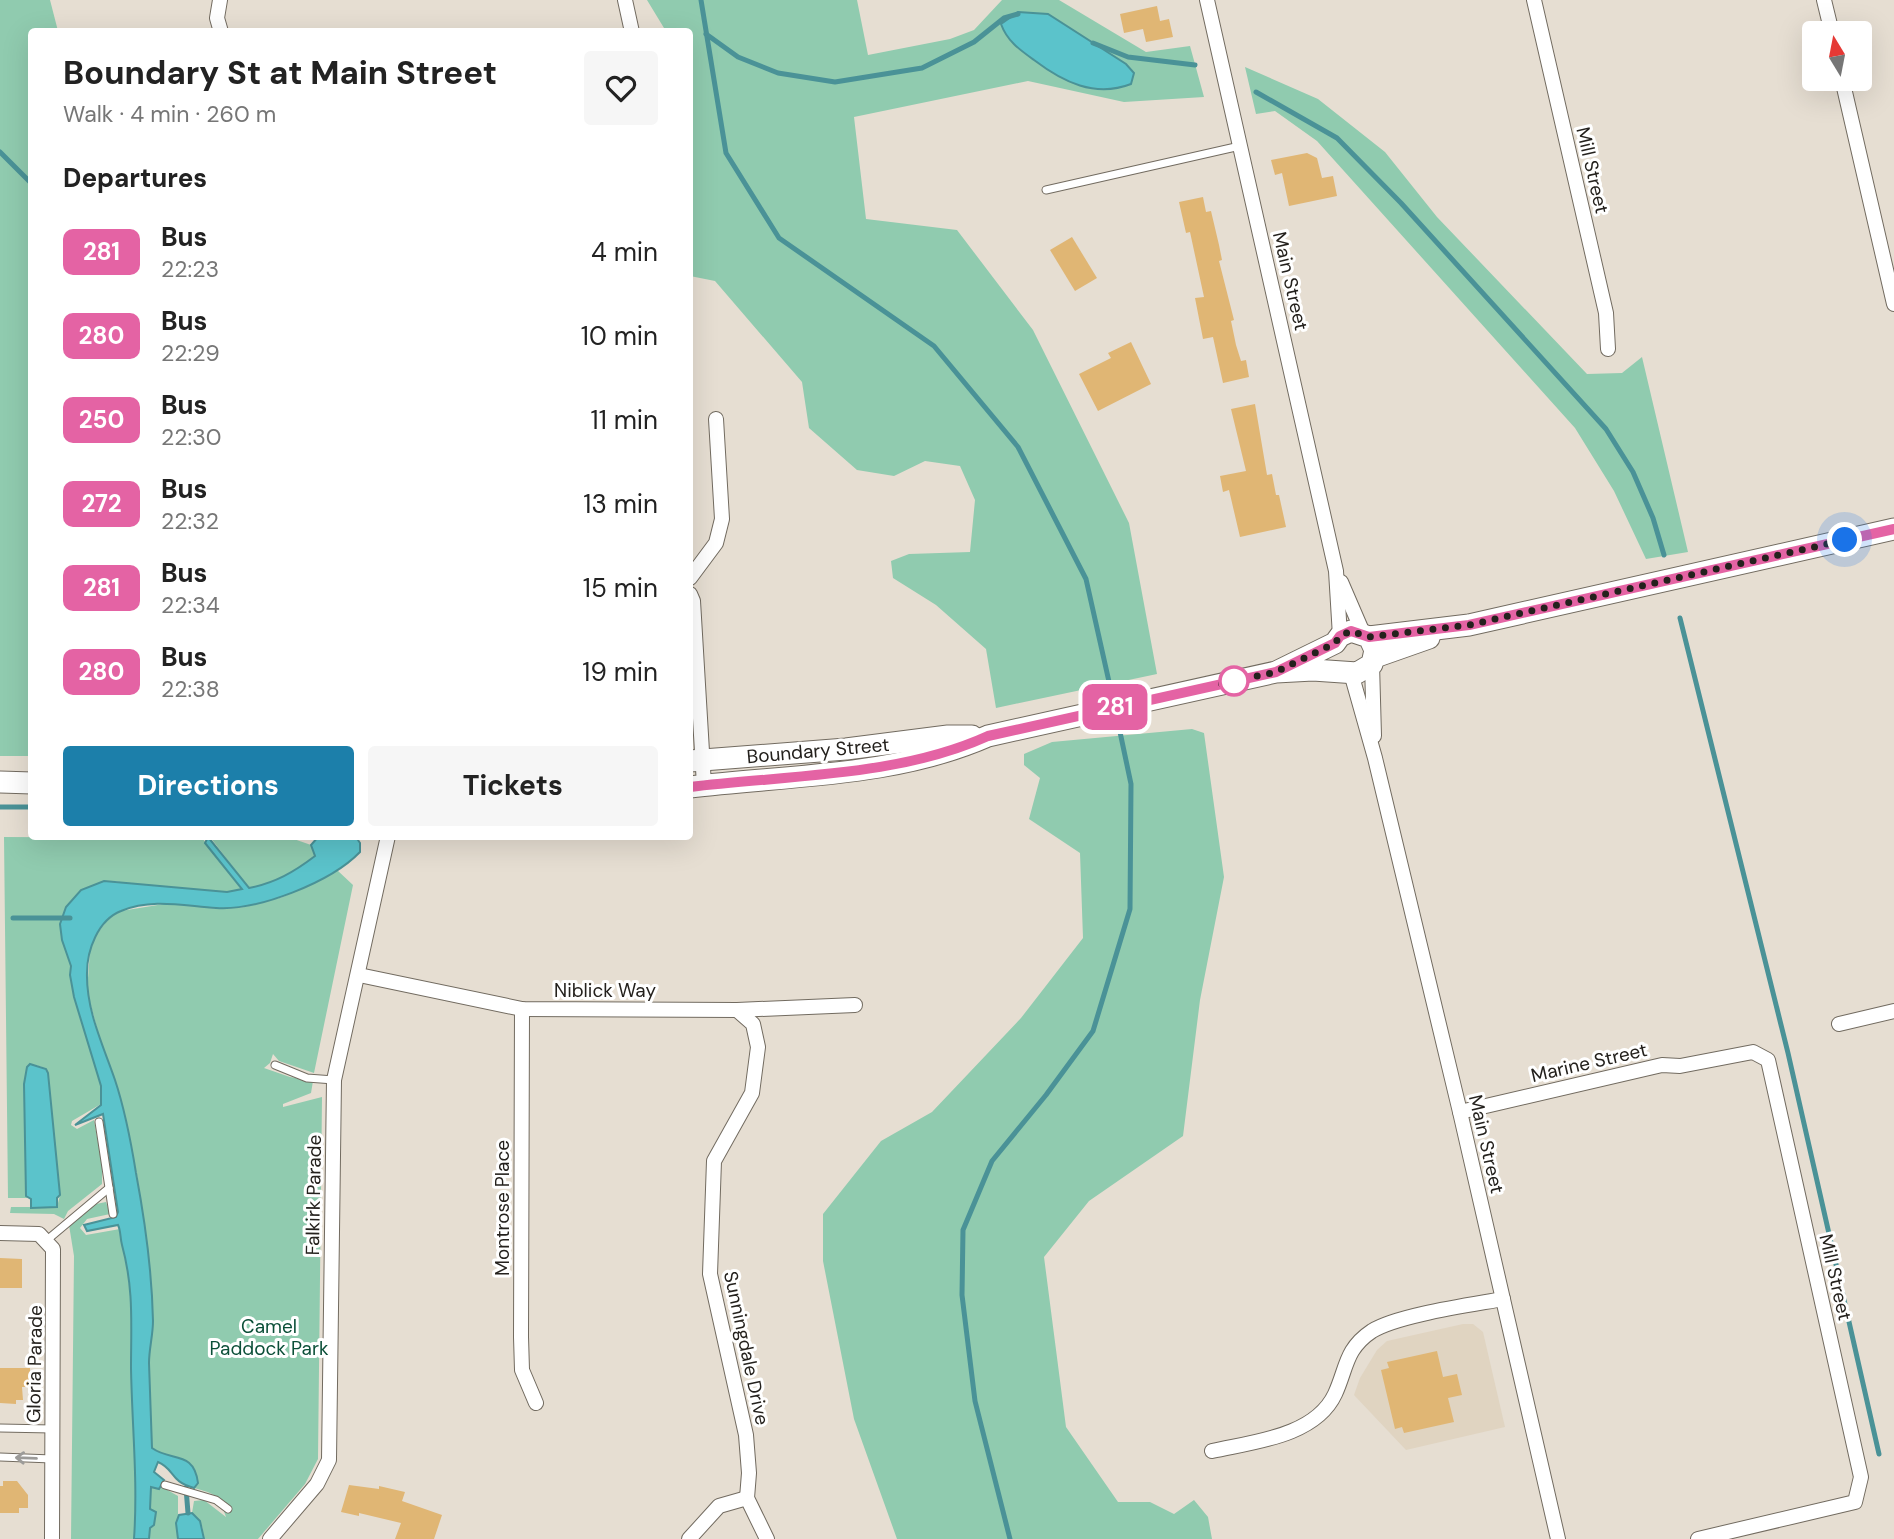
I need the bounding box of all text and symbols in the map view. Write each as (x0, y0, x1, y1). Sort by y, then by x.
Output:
north arrow (1802, 21, 1872, 91)
map controls (1802, 21, 1872, 91)
text: Boundary St at Main Street (63, 51, 497, 94)
button: heart (584, 51, 658, 125)
text: Walk · 4 min · 260 m (63, 99, 276, 129)
street label: Mill Street (1570, 124, 1615, 216)
text: Departures (63, 161, 207, 195)
text: Bus (161, 220, 207, 254)
street label: Main Street (1267, 229, 1314, 333)
text: 4 min (591, 235, 658, 269)
text: 281 (83, 236, 120, 267)
text: 22:23 (161, 254, 219, 284)
text: Bus (161, 304, 207, 338)
text: 10 min (581, 319, 658, 353)
text: 280 (79, 320, 124, 351)
text: 22:29 (161, 338, 220, 368)
text: Bus (161, 388, 207, 422)
text: 11 min (591, 403, 658, 437)
text: 250 (79, 404, 124, 435)
text: 22:30 (161, 422, 221, 452)
text: Bus (161, 472, 207, 506)
text: 13 min (583, 487, 658, 521)
text: 272 (81, 488, 122, 519)
text: 22:32 (161, 506, 219, 536)
your location (1827, 522, 1862, 557)
text: Bus (161, 556, 207, 590)
text: 15 min (583, 571, 658, 605)
text: 281 (83, 572, 120, 603)
text: 22:34 (161, 590, 220, 620)
text: Bus (161, 640, 207, 674)
text: 19 min (582, 655, 658, 689)
text: 280 (79, 656, 124, 687)
unlabelled marker (1219, 666, 1249, 696)
text: 22:38 (161, 674, 220, 704)
line badge: 281 (1075, 684, 1155, 730)
text: 281 (1096, 691, 1134, 722)
street label: Boundary Street (746, 732, 890, 769)
button: Directions (63, 746, 354, 826)
button: Tickets (368, 746, 658, 826)
street label: Niblick Way (554, 978, 656, 1003)
street label: Marine Street (1529, 1037, 1650, 1088)
street label: Main Street (1463, 1092, 1510, 1196)
street label: Falkirk Parade (300, 1134, 327, 1256)
street label: Montrose Place (490, 1140, 515, 1276)
street label: Mill Street (1813, 1231, 1858, 1323)
street label: Sunningdale Drive (718, 1269, 775, 1427)
street label: Gloria Parade (21, 1305, 48, 1423)
park label: Camel Paddock Park (209, 1314, 329, 1361)
one-way arrow (15, 1451, 38, 1464)

